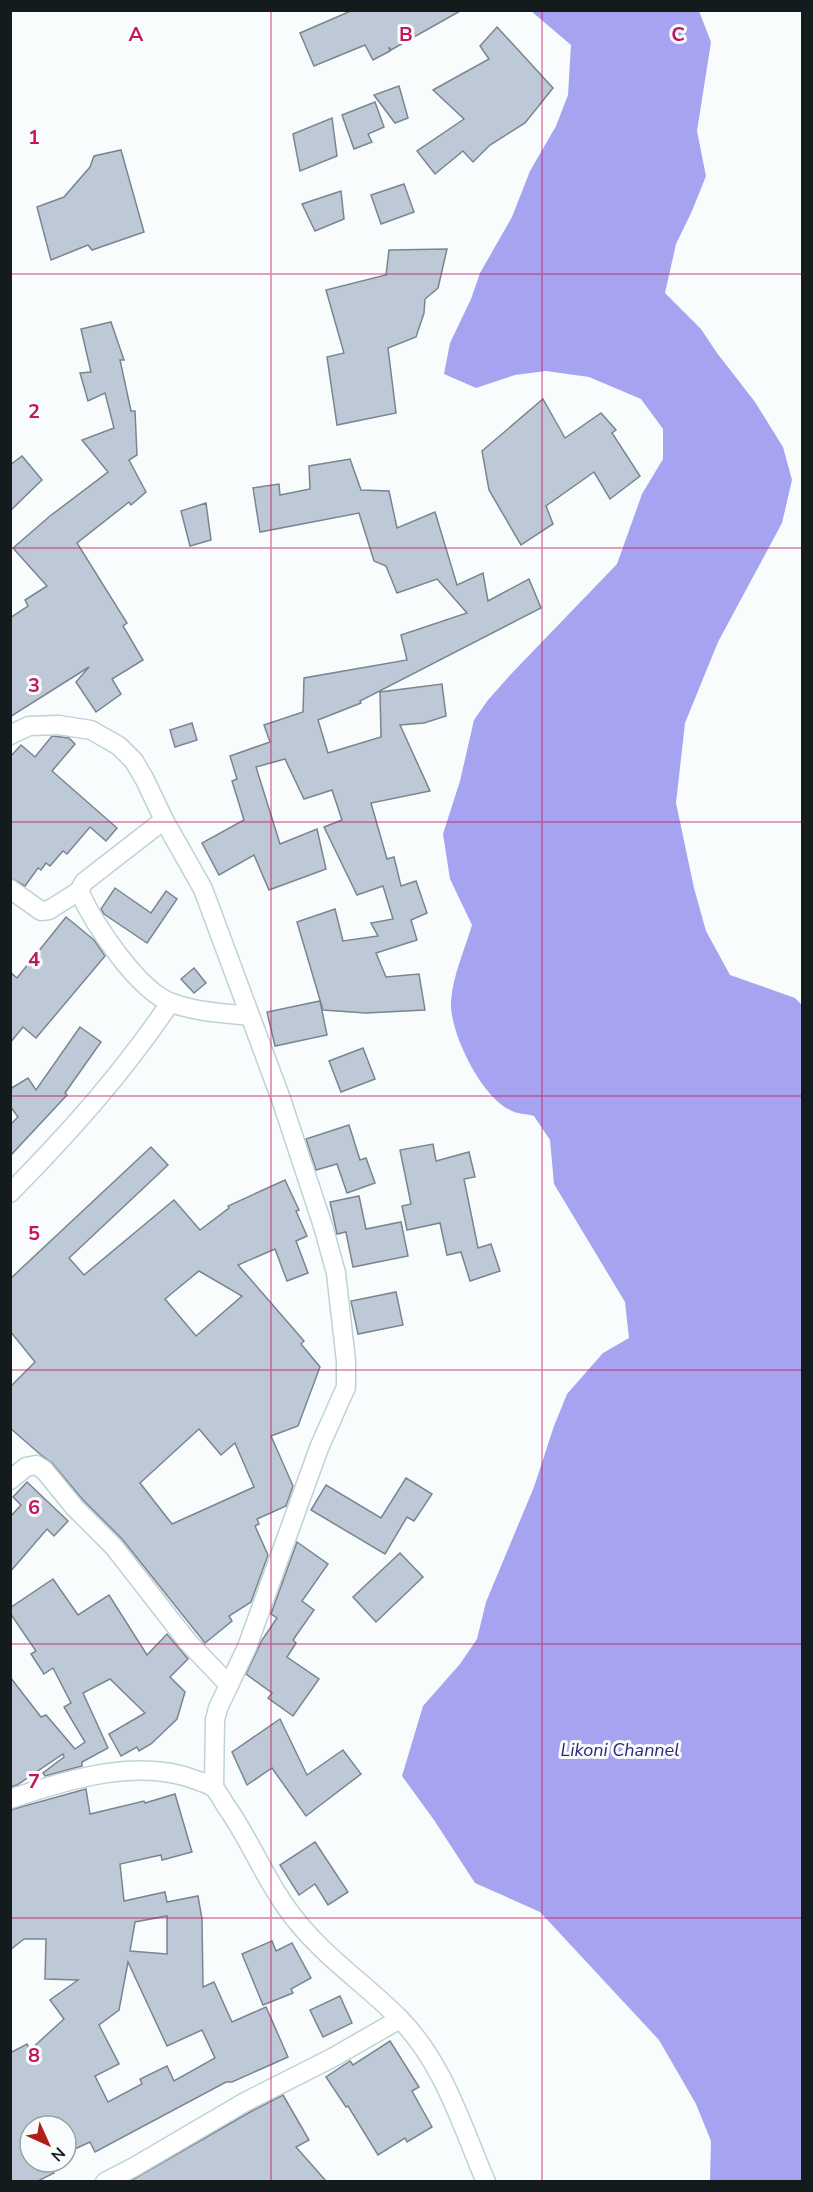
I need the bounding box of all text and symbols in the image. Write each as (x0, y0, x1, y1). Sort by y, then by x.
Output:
text: A (129, 21, 144, 48)
text: B (399, 21, 413, 48)
text: C (671, 21, 685, 48)
text: 1 (28, 124, 40, 151)
text: 2 (28, 398, 40, 425)
text: 3 (28, 672, 40, 699)
text: 4 (28, 946, 40, 973)
text: 5 (28, 1220, 40, 1247)
text: 6 (28, 1494, 40, 1521)
water label: Likoni Channel (561, 1738, 680, 1762)
text: 7 (28, 1768, 40, 1795)
text: 8 (28, 2042, 40, 2069)
north arrow (18, 2114, 78, 2174)
text: N (46, 2142, 70, 2166)

